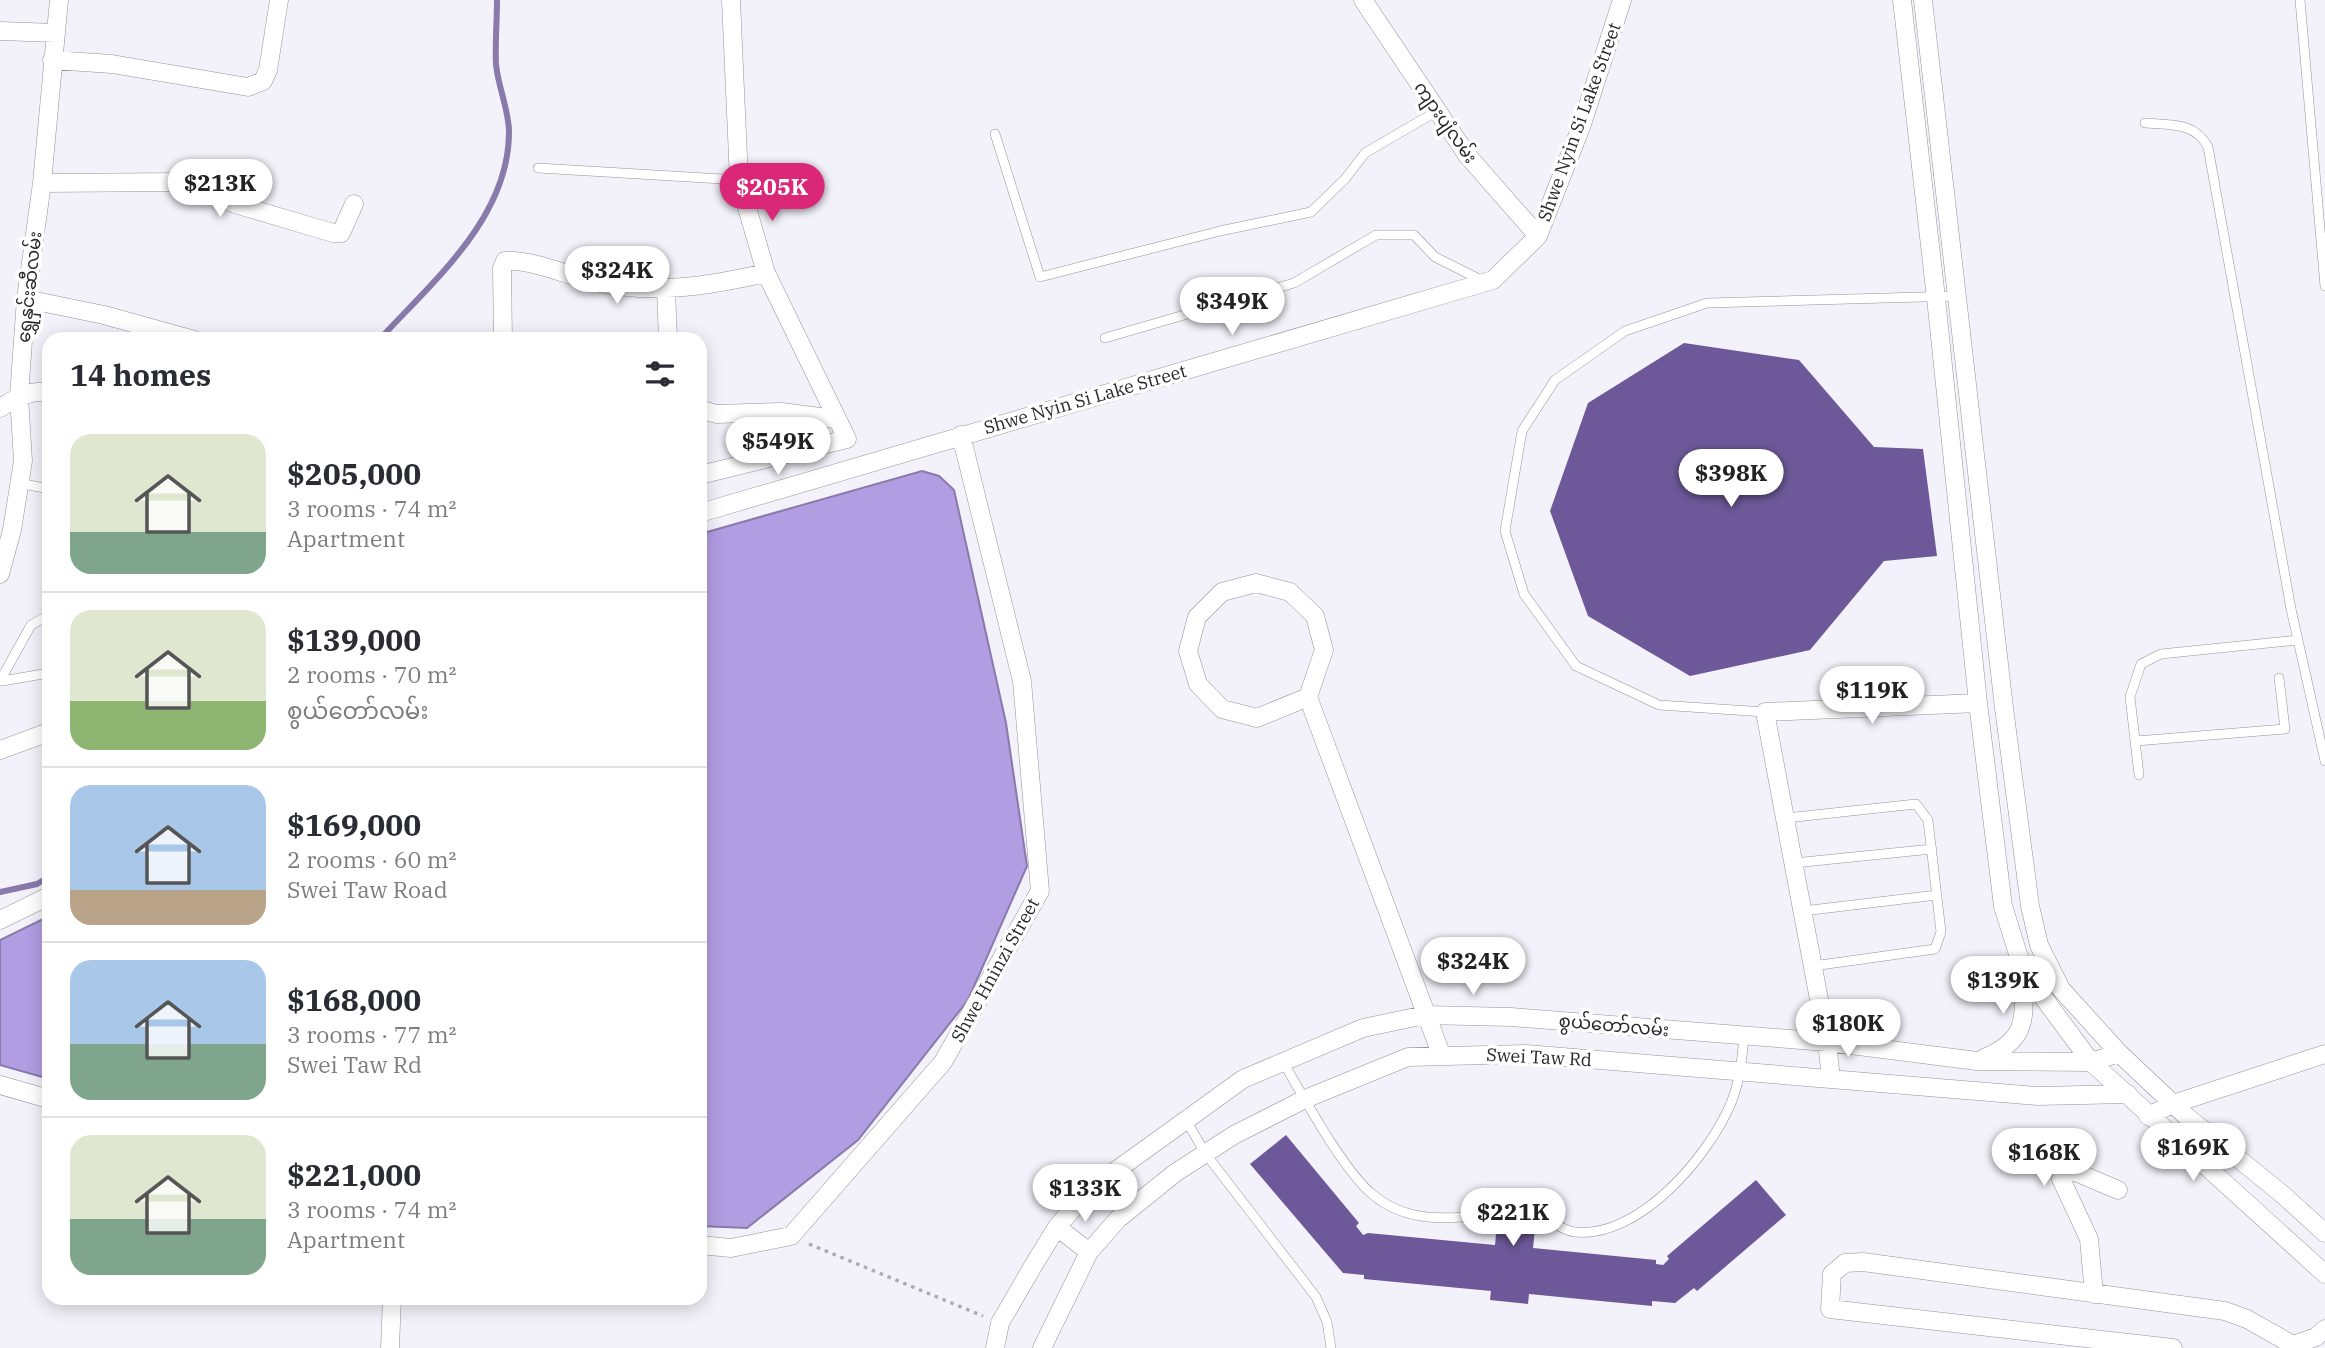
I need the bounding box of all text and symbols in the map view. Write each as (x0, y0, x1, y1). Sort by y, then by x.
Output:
street label: Shwe Nyin Si Lake Street (1532, 19, 1626, 225)
street label: ကျားပျံလမ်း (1406, 76, 1483, 170)
pin: $213K (171, 160, 269, 219)
pin: $205K (723, 164, 821, 223)
text: $213K (184, 167, 256, 197)
text: $205K (736, 171, 808, 201)
street label: ရွှေနှင်းဆီလမ်း (10, 230, 50, 344)
pin: $324K (568, 246, 666, 306)
text: $324K (581, 254, 653, 284)
pin: $349K (1183, 278, 1281, 337)
text: $349K (1196, 285, 1268, 315)
text: 14 homes (70, 355, 211, 394)
icon: filters (641, 355, 679, 393)
street label: Shwe Nyin Si Lake Street (981, 359, 1189, 439)
pin: $549K (729, 418, 827, 477)
text: $549K (742, 425, 814, 455)
pin: $398K (1682, 449, 1780, 509)
text: $205,000 (287, 454, 421, 493)
text: $398K (1695, 457, 1767, 487)
icon: home (126, 462, 210, 546)
text: 3 rooms · 74 m² (287, 493, 457, 523)
text: Apartment (287, 523, 405, 553)
text: $139,000 (287, 620, 421, 659)
icon: home (126, 638, 210, 722)
text: 2 rooms · 70 m² (287, 659, 457, 689)
pin: $119K (1823, 666, 1921, 726)
text: $119K (1836, 674, 1908, 704)
text: စွယ်တော်လမ်း (287, 695, 428, 725)
text: $169,000 (287, 805, 421, 844)
icon: home (126, 813, 210, 897)
text: 2 rooms · 60 m² (287, 844, 457, 874)
text: Swei Taw Road (287, 874, 448, 904)
street label: Shwe Hninzi Street (946, 894, 1044, 1046)
pin: $324K (1424, 937, 1522, 997)
text: $324K (1437, 945, 1509, 975)
pin: $139K (1954, 956, 2052, 1016)
text: $139K (1967, 964, 2039, 994)
text: $168,000 (287, 980, 421, 1019)
icon: home (126, 988, 210, 1072)
pin: $180K (1799, 1000, 1897, 1059)
text: $180K (1812, 1007, 1884, 1037)
street label: စွယ်တော်လမ်း (1558, 1008, 1670, 1045)
text: 3 rooms · 77 m² (287, 1019, 457, 1049)
street label: Swei Taw Rd (1486, 1043, 1592, 1071)
text: Swei Taw Rd (287, 1049, 422, 1079)
pin: $169K (2144, 1124, 2242, 1183)
pin: $168K (1995, 1128, 2093, 1188)
text: $169K (2157, 1131, 2229, 1161)
text: $168K (2008, 1136, 2080, 1166)
text: $221,000 (287, 1155, 421, 1194)
icon: home (126, 1163, 210, 1247)
pin: $133K (1036, 1164, 1134, 1224)
text: $133K (1049, 1172, 1121, 1202)
pin: $221K (1464, 1188, 1562, 1248)
text: 3 rooms · 74 m² (287, 1194, 457, 1224)
text: $221K (1477, 1196, 1549, 1226)
text: Apartment (287, 1224, 405, 1254)

